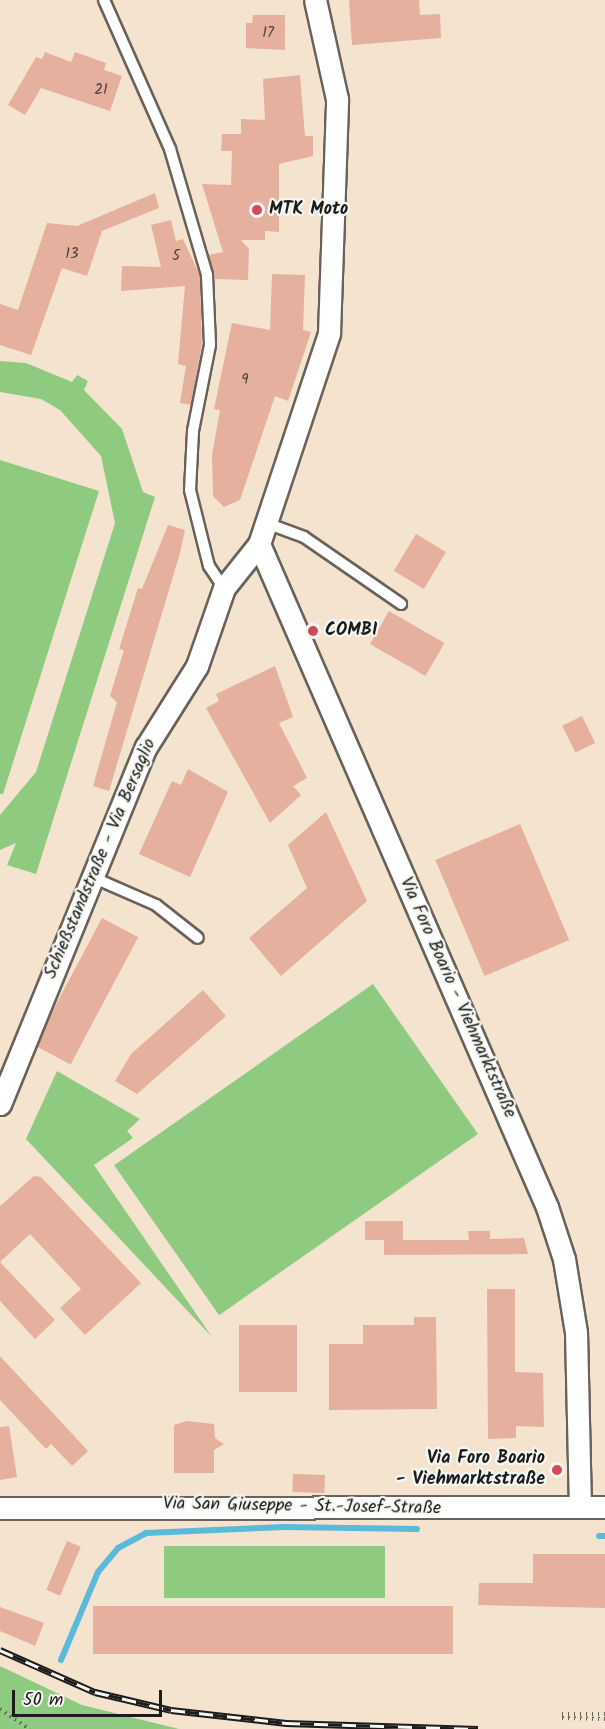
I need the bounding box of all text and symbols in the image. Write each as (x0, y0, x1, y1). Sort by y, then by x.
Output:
house number: 17 (262, 25, 274, 43)
house number: 21 (94, 82, 108, 100)
place label: MTK Moto (269, 199, 348, 221)
marker: MTK Moto (250, 203, 264, 217)
house number: 13 (65, 246, 79, 264)
house number: 5 (172, 248, 180, 266)
house number: 9 (241, 372, 249, 390)
place label: COMBI (325, 620, 378, 642)
marker: COMBI (306, 624, 320, 638)
street label: Schießstandstraße - Via Bersaglio (41, 736, 161, 982)
street label: Via Foro Boario - Viehmarktstraße (394, 874, 520, 1122)
place label: Via Foro Boario - Viehmarktstraße (396, 1449, 545, 1492)
marker: Via Foro Boario - Viehmarktstraße (550, 1463, 564, 1477)
street label: Via San Giuseppe - St.-Josef-Straße (163, 1494, 441, 1520)
scale bar (15, 1678, 165, 1716)
text: 50 m (23, 1686, 63, 1715)

